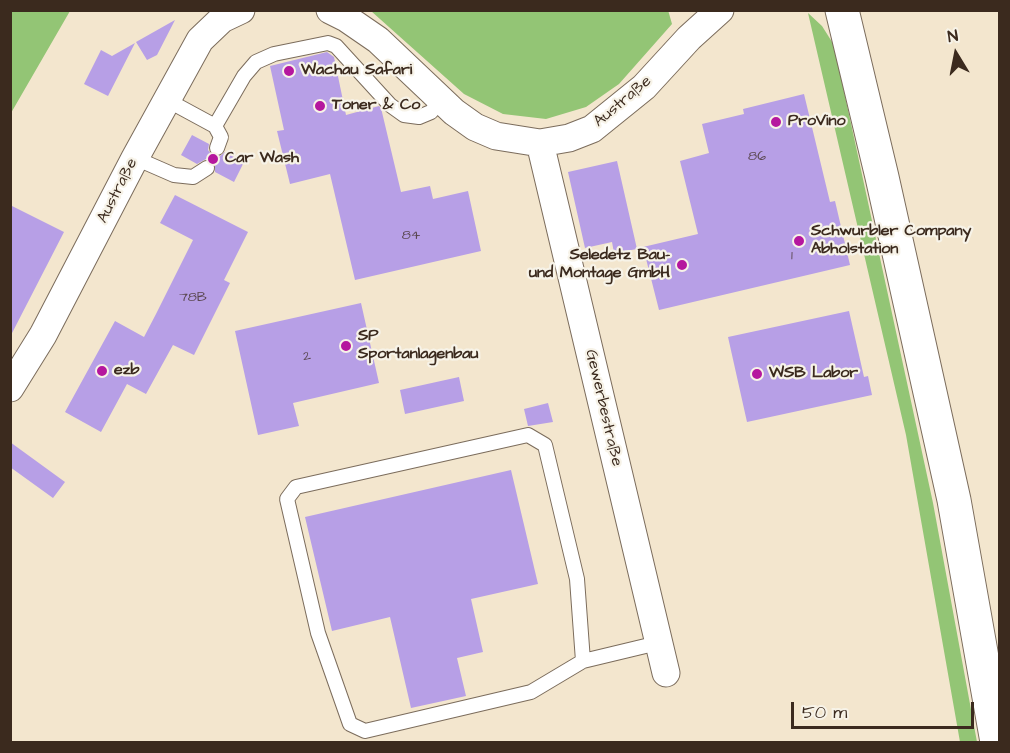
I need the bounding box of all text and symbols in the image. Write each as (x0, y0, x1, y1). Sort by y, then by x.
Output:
north arrow (926, 24, 986, 84)
text: N (946, 25, 960, 48)
place label: Wachau Safari (301, 61, 412, 81)
marker: Wachau Safari (282, 64, 296, 78)
street label: Austraße (590, 72, 656, 132)
place label: Toner & Co (332, 96, 420, 116)
marker: Toner & Co (313, 99, 327, 113)
place label: ProVino (788, 112, 845, 132)
marker: ProVino (769, 115, 783, 129)
place label: Car Wash (225, 149, 299, 169)
house number: 86 (748, 149, 766, 165)
marker: Car Wash (206, 152, 220, 166)
street label: Austraße (94, 156, 142, 226)
place label: Schwurbler Company Abholstation (811, 222, 971, 260)
house number: 84 (402, 228, 420, 244)
marker: Schwurbler Company Abholstation (792, 234, 806, 248)
place label: Seledetz Bau- und Montage GmbH (529, 246, 670, 284)
house number: 1 (791, 248, 793, 264)
marker: Seledetz Bau- und Montage GmbH (675, 258, 689, 272)
house number: 78B (179, 290, 207, 306)
place label: SP Sportanlagenbau (358, 327, 478, 365)
marker: SP Sportanlagenbau (339, 339, 353, 353)
street label: Gewerbestraße (580, 348, 626, 468)
house number: 2 (303, 349, 311, 365)
place label: ezb (114, 361, 140, 381)
marker: ezb (95, 364, 109, 378)
place label: WSB Labor (769, 364, 858, 384)
marker: WSB Labor (750, 367, 764, 381)
scale bar (794, 690, 977, 728)
text: 50 m (802, 700, 847, 725)

